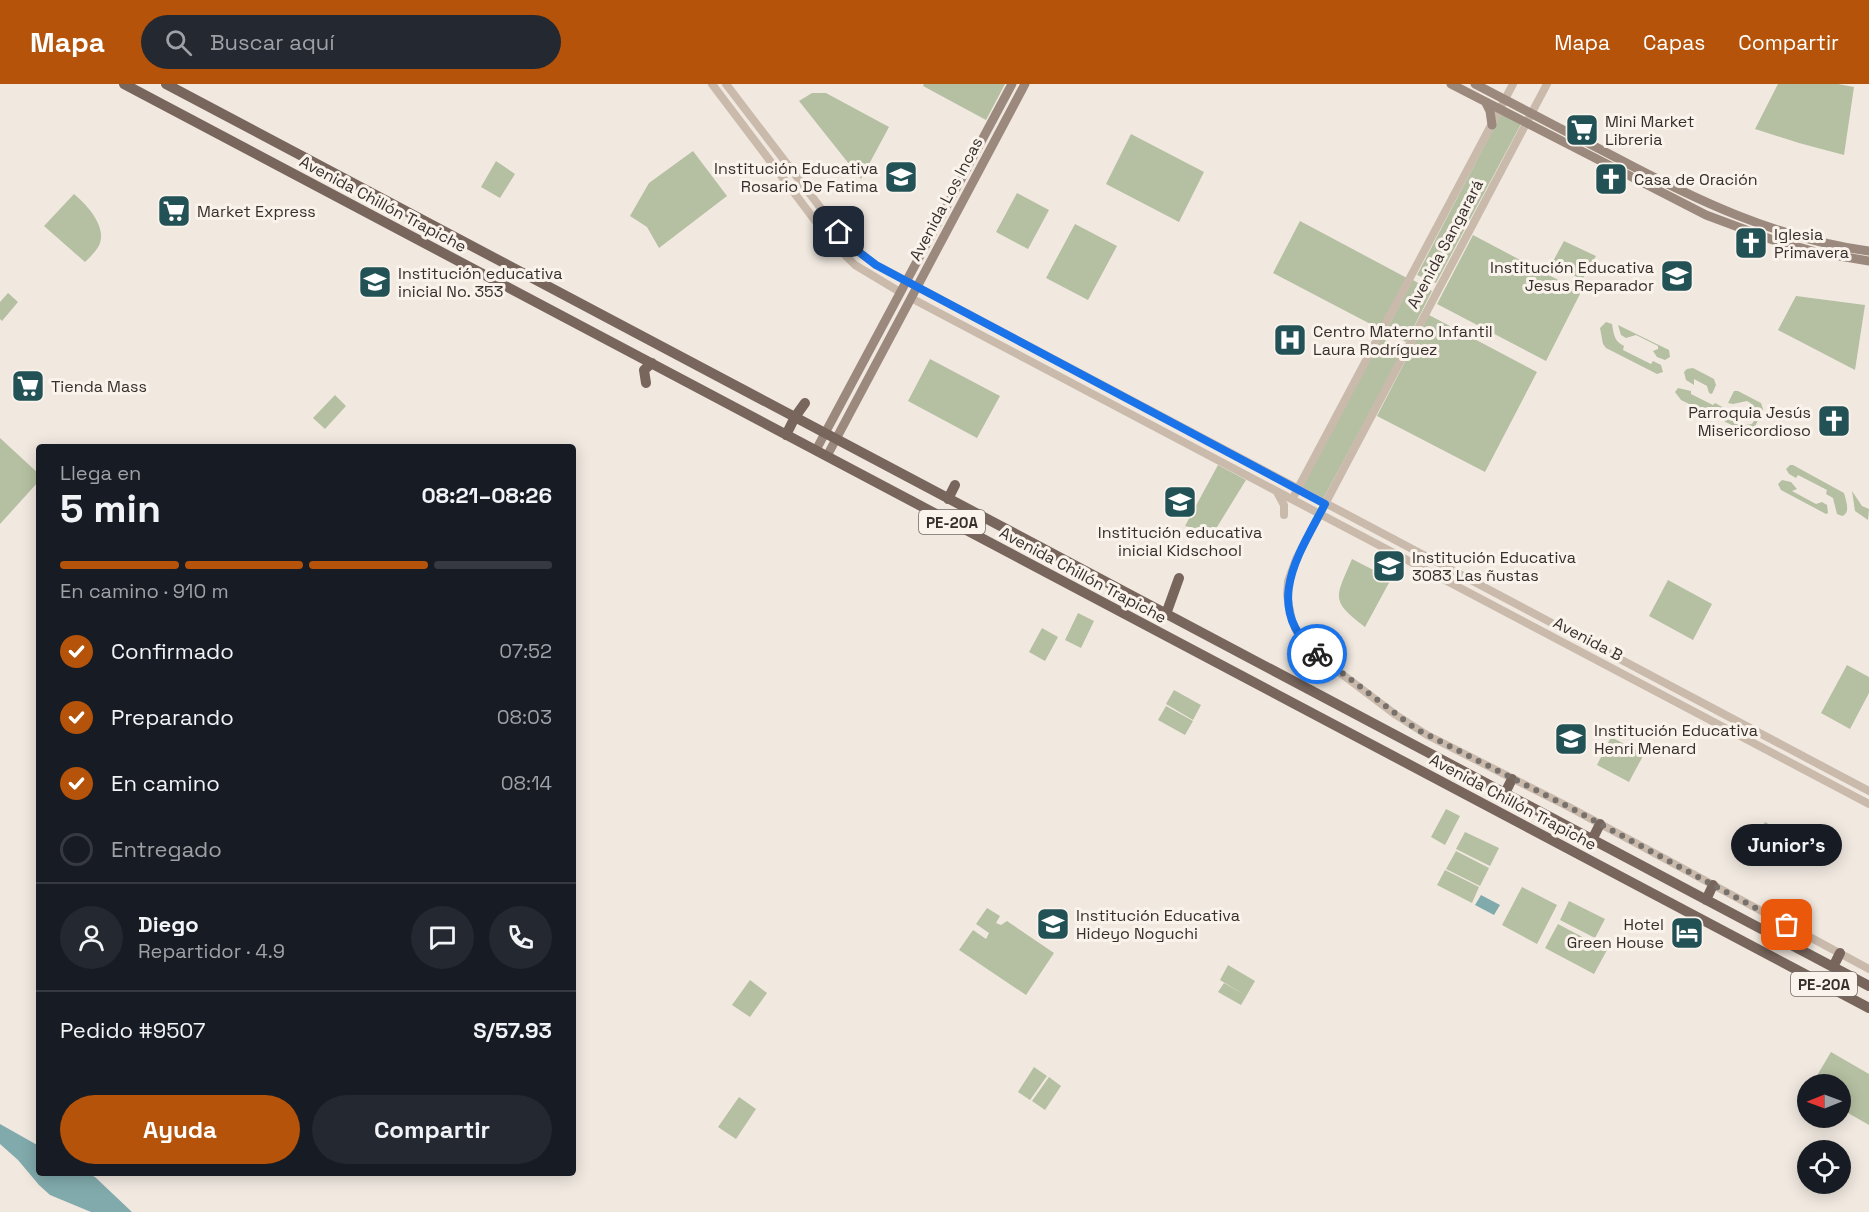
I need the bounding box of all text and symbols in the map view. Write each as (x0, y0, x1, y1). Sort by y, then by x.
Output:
search box (141, 15, 561, 69)
text: Mapa (30, 24, 105, 60)
icon: search (162, 26, 195, 59)
text: Buscar aquí (210, 28, 335, 56)
text: Mapa (1554, 29, 1610, 56)
text: Capas (1643, 29, 1705, 56)
text: Compartir (1738, 29, 1839, 56)
place label: Mini Market Libreria (1605, 111, 1694, 150)
supermarket icon: Mini Market Libreria (1564, 112, 1600, 148)
street label: Avenida Los Incas (905, 134, 987, 264)
street label: Avenida Chillón Trapiche (296, 151, 470, 257)
place label: Institución Educativa Rosario De Fatima (714, 158, 878, 197)
school or university icon: Institución Educativa Rosario De Fatima (883, 159, 919, 195)
church icon: Casa de Oración (1593, 161, 1629, 197)
place label: Casa de Oración (1634, 169, 1758, 190)
street label: Avenida Sangarará (1402, 176, 1488, 312)
supermarket icon: Market Express (156, 193, 192, 229)
place label: Market Express (197, 201, 316, 222)
pin (813, 206, 864, 257)
icon: home (822, 215, 855, 248)
place label: Iglesia Primavera (1774, 224, 1849, 263)
church icon: Iglesia Primavera (1733, 225, 1769, 261)
place label: Institución Educativa Jesus Reparador (1490, 257, 1654, 296)
school or university icon: Institución Educativa Jesus Reparador (1659, 258, 1695, 294)
place label: Institución educativa inicial No. 353 (398, 263, 562, 302)
school or university icon: Institución educativa inicial No. 353 (357, 264, 393, 300)
place label: Centro Materno Infantil Laura Rodríguez (1313, 321, 1493, 360)
hospital icon: Centro Materno Infantil Laura Rodríguez (1272, 322, 1308, 358)
supermarket icon: Tienda Mass (10, 368, 46, 404)
place label: Tienda Mass (51, 376, 147, 397)
place label: Parroquia Jesús Misericordioso (1688, 402, 1811, 441)
church icon: Parroquia Jesús Misericordioso (1816, 403, 1852, 439)
text: Llega en (60, 460, 141, 486)
text: 08:21–08:26 (421, 481, 552, 509)
text: 5 min (60, 484, 161, 533)
school or university icon: Institución educativa inicial Kidschool (1162, 484, 1198, 520)
road number: PE-20A (919, 510, 985, 534)
street label: Avenida Chillón Trapiche (996, 522, 1170, 628)
place label: Institución educativa inicial Kidschool (1098, 522, 1262, 561)
place label: Institución Educativa 3083 Las ñustas (1412, 547, 1576, 586)
school or university icon: Institución Educativa 3083 Las ñustas (1371, 548, 1407, 584)
text: En camino · 910 m (60, 578, 229, 604)
street label: Avenida B (1550, 612, 1626, 666)
courier (1287, 624, 1347, 684)
icon: check (60, 635, 93, 668)
text: Confirmado (111, 637, 234, 665)
text: 07:52 (499, 638, 552, 664)
icon: bike (1301, 638, 1334, 671)
icon: check (60, 701, 93, 734)
text: Preparando (111, 703, 234, 731)
text: 08:03 (497, 704, 552, 730)
place label: Institución Educativa Henri Menard (1594, 720, 1758, 759)
school or university icon: Institución Educativa Henri Menard (1553, 721, 1589, 757)
street label: Avenida Chillón Trapiche (1426, 749, 1600, 855)
icon: check (60, 767, 93, 800)
text: En camino (111, 769, 220, 797)
text: 08:14 (501, 770, 552, 796)
callout: Junior's (1732, 823, 1842, 865)
text: Junior's (1748, 832, 1825, 858)
text: Entregado (111, 835, 222, 863)
pin (1761, 899, 1812, 950)
place label: Institución Educativa Hideyo Noguchi (1076, 905, 1240, 944)
button: person (60, 906, 123, 969)
button: chat (411, 906, 474, 969)
button: phone (489, 906, 552, 969)
school or university icon: Institución Educativa Hideyo Noguchi (1035, 906, 1071, 942)
icon: bag (1770, 908, 1803, 941)
text: Diego (138, 910, 199, 938)
place label: Hotel Green House (1567, 914, 1664, 953)
hotel icon: Hotel Green House (1669, 915, 1705, 951)
text: Repartidor · 4.9 (138, 938, 285, 964)
road number: PE-20A (1791, 972, 1857, 996)
text: Pedido #9507 (60, 1016, 205, 1044)
text: S/57.93 (473, 1016, 552, 1044)
north arrow (1797, 1074, 1851, 1128)
map controls (1797, 1074, 1851, 1194)
button: Ayuda (60, 1095, 300, 1164)
button: Compartir (312, 1095, 552, 1164)
button: locate (1797, 1140, 1851, 1194)

